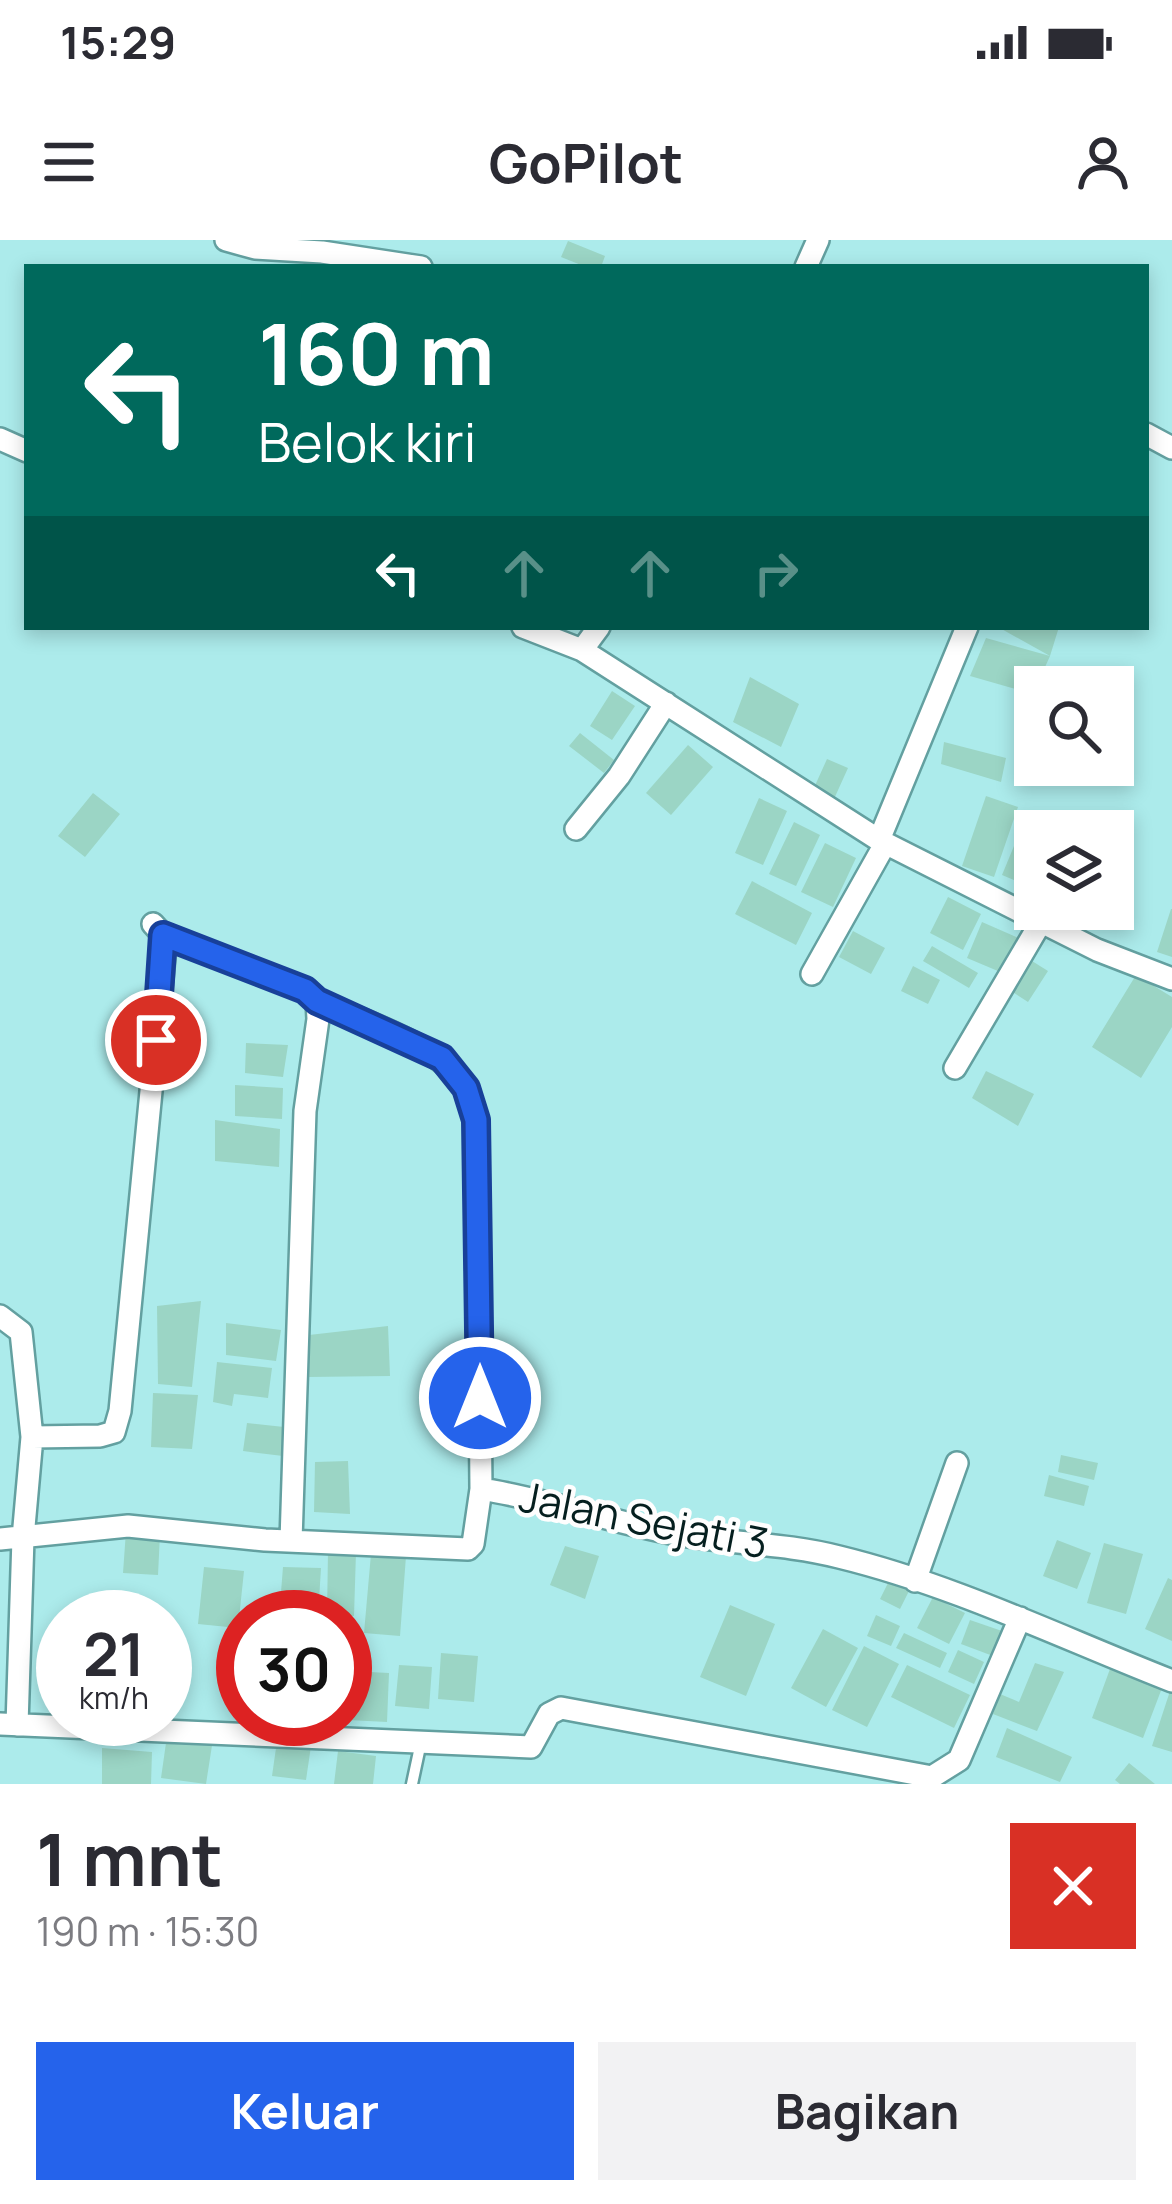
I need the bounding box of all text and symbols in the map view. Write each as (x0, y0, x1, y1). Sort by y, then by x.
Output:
text: 15:29 (60, 11, 176, 73)
text: GoPilot (489, 125, 683, 199)
icon: menu (36, 129, 102, 195)
icon: person (1070, 129, 1136, 195)
text: 160 m (258, 295, 495, 410)
icon: left (60, 312, 216, 468)
text: Belok kiri (258, 404, 476, 478)
icon: left (365, 540, 431, 606)
icon: ahead (491, 540, 557, 606)
icon: ahead (617, 540, 683, 606)
icon: right (743, 540, 809, 606)
map controls (1014, 666, 1134, 930)
button: search (1014, 666, 1134, 786)
button: layers (1014, 810, 1134, 930)
pin (105, 989, 207, 1091)
icon: arrive (123, 1007, 189, 1073)
position arrow (417, 1335, 543, 1461)
street label: Jalan Sejati 3 (515, 1467, 773, 1571)
speed limit sign: 30 (216, 1590, 372, 1746)
text: 21 (83, 1612, 145, 1694)
text: km/h (79, 1677, 149, 1718)
text: 1 mnt (36, 1809, 223, 1908)
button: close (1010, 1823, 1136, 1949)
text: 190 m · 15:30 (36, 1904, 259, 1958)
button: Keluar (36, 2042, 574, 2180)
button: Bagikan (598, 2042, 1136, 2180)

